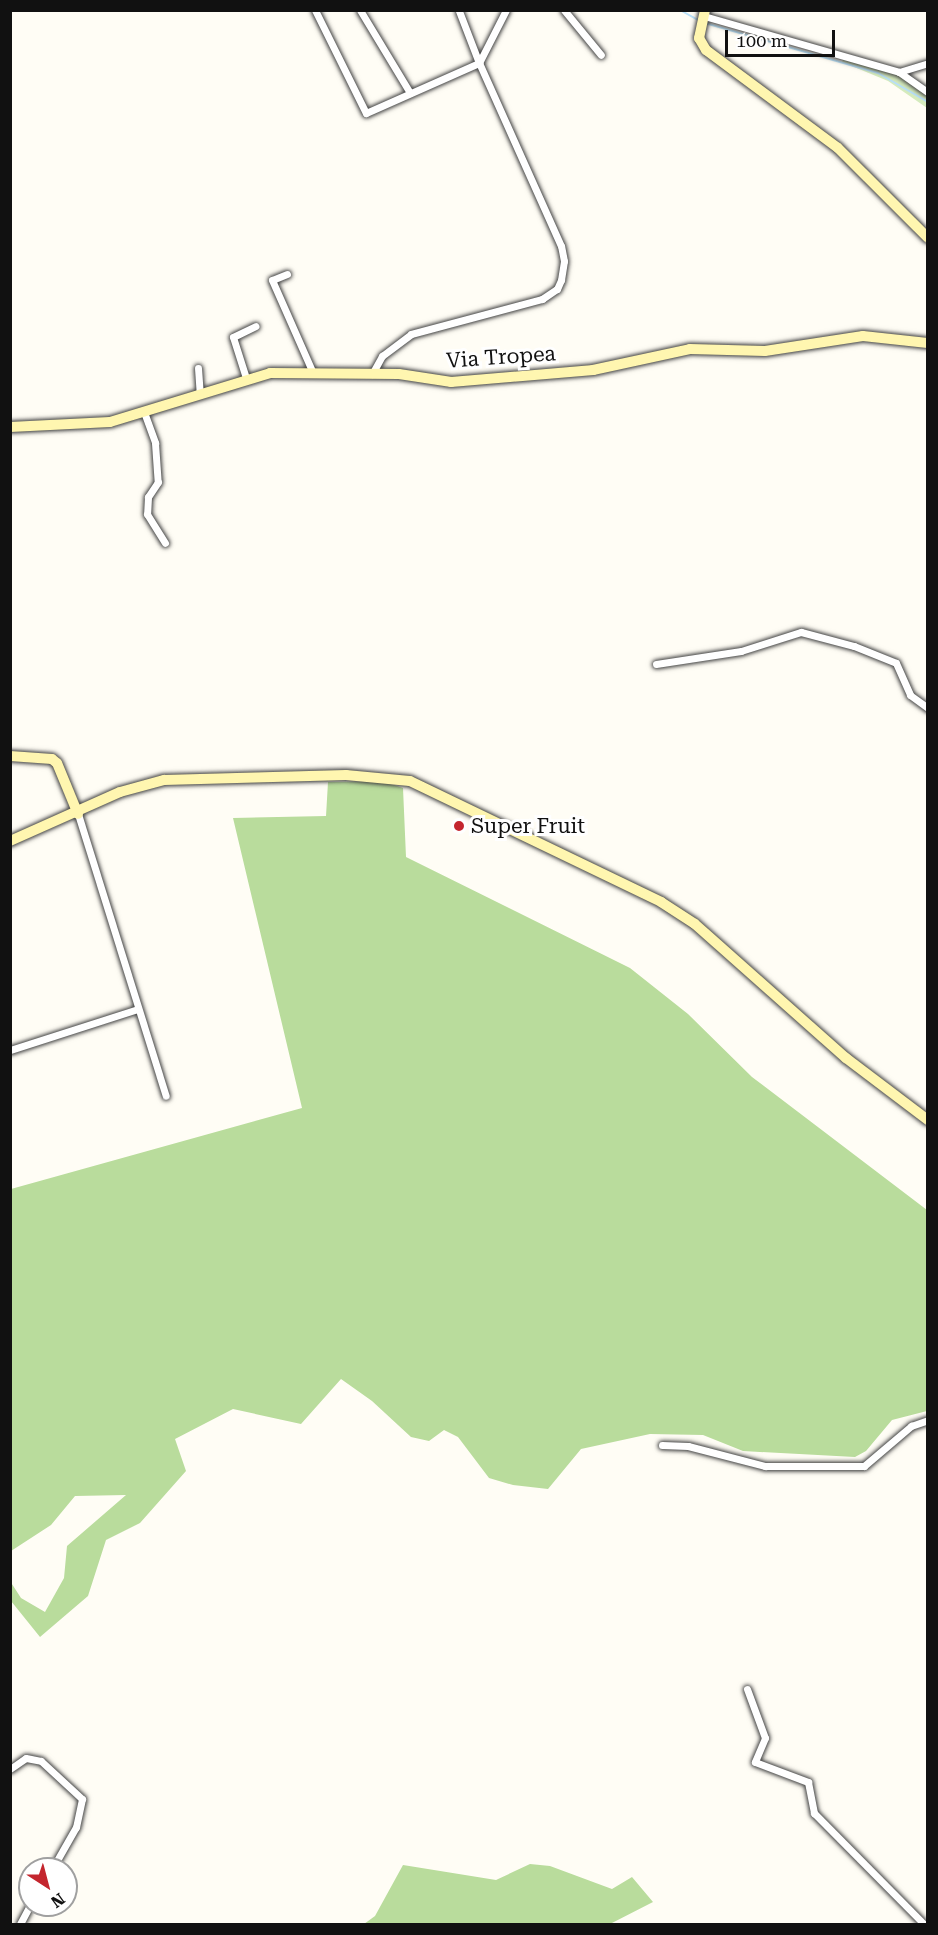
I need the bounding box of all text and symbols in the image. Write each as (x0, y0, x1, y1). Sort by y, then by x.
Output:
scale bar (728, 18, 838, 56)
text: 100 m (736, 30, 787, 51)
street label: Via Tropea (445, 341, 557, 373)
place label: Super Fruit (471, 813, 585, 839)
marker: Super Fruit (452, 819, 466, 833)
north arrow (18, 1857, 78, 1917)
text: N (47, 1889, 68, 1912)

